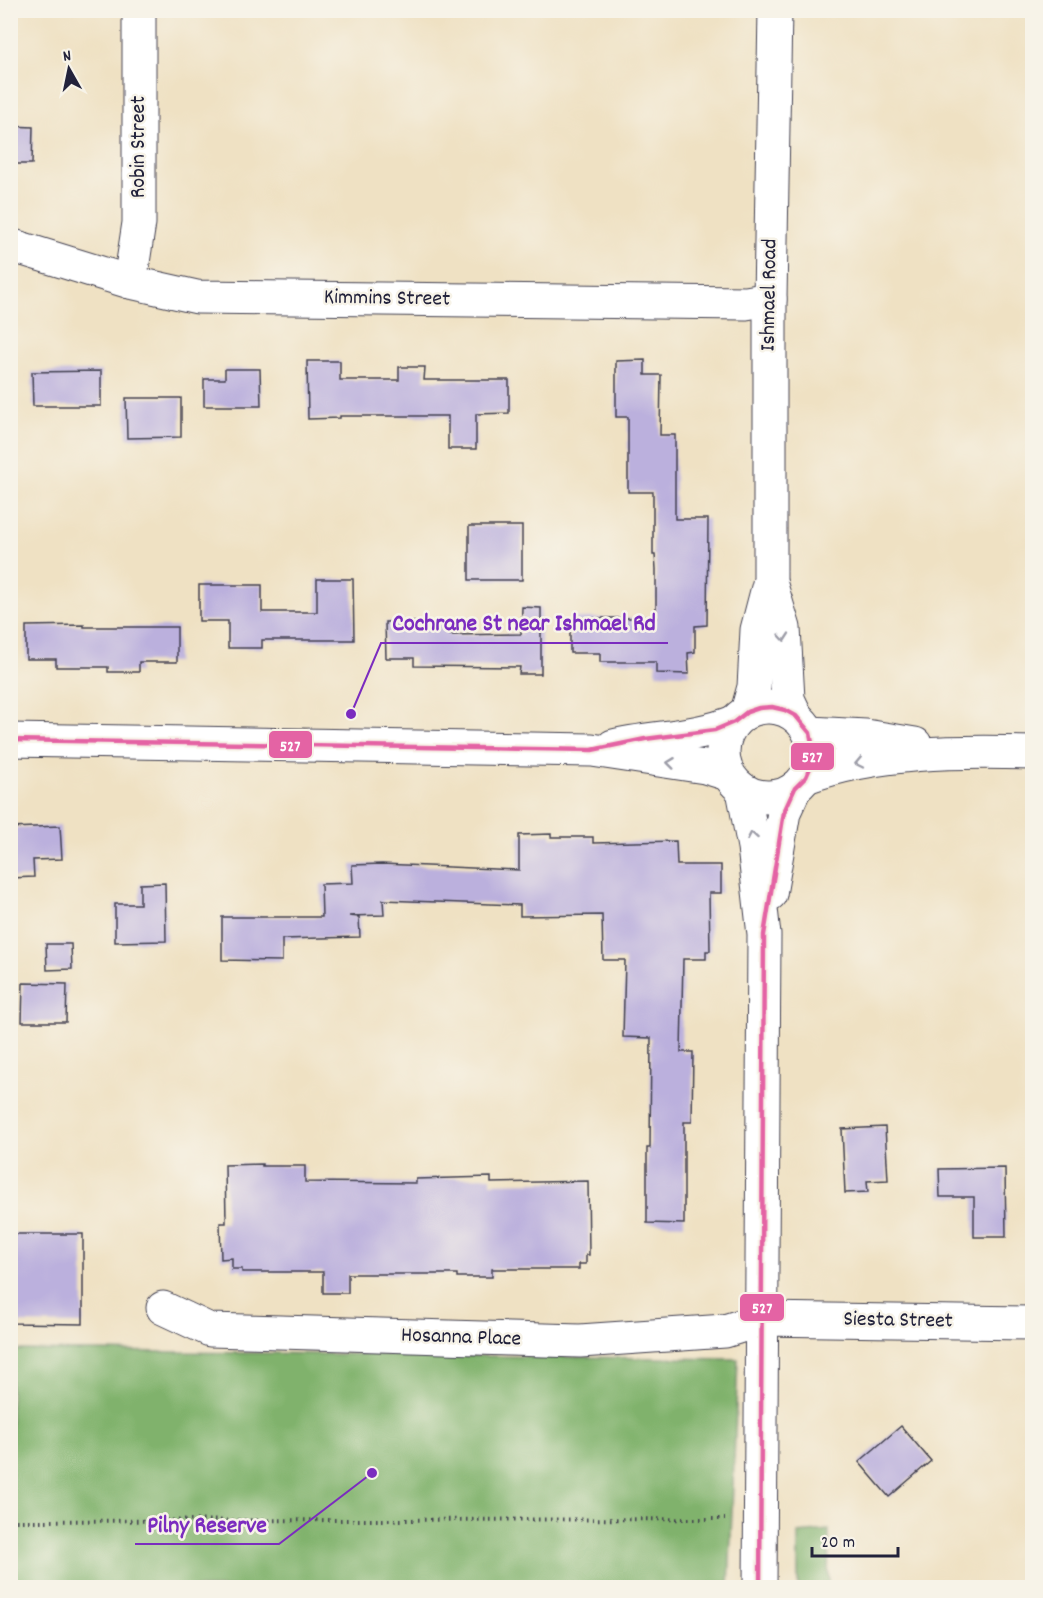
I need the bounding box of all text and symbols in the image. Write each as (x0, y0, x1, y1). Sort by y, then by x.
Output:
north arrow (39, 39, 99, 99)
text: N (61, 45, 73, 69)
street label: Robin Street (124, 96, 155, 198)
street label: Ishmael Road (754, 238, 786, 352)
street label: Kimmins Street (324, 282, 450, 316)
callout: Cochrane St near Ishmael Rd (381, 601, 668, 643)
text: Cochrane St near Ishmael Rd (392, 608, 656, 642)
one-way arrow (777, 632, 790, 642)
line badge: 527 (268, 730, 313, 759)
text: 527 (280, 736, 300, 759)
line badge: 527 (790, 742, 835, 771)
text: 527 (802, 747, 822, 770)
one-way arrow (854, 755, 864, 768)
one-way arrow (667, 757, 676, 769)
one-way arrow (746, 831, 759, 841)
line badge: 527 (739, 1293, 785, 1322)
text: 527 (752, 1298, 772, 1321)
street label: Siesta Street (843, 1305, 953, 1337)
street label: Hosanna Place (400, 1320, 522, 1356)
callout: Pilny Reserve (135, 1502, 279, 1544)
text: Pilny Reserve (147, 1510, 267, 1544)
scale bar (812, 1520, 898, 1558)
text: 20 m (821, 1531, 855, 1556)

